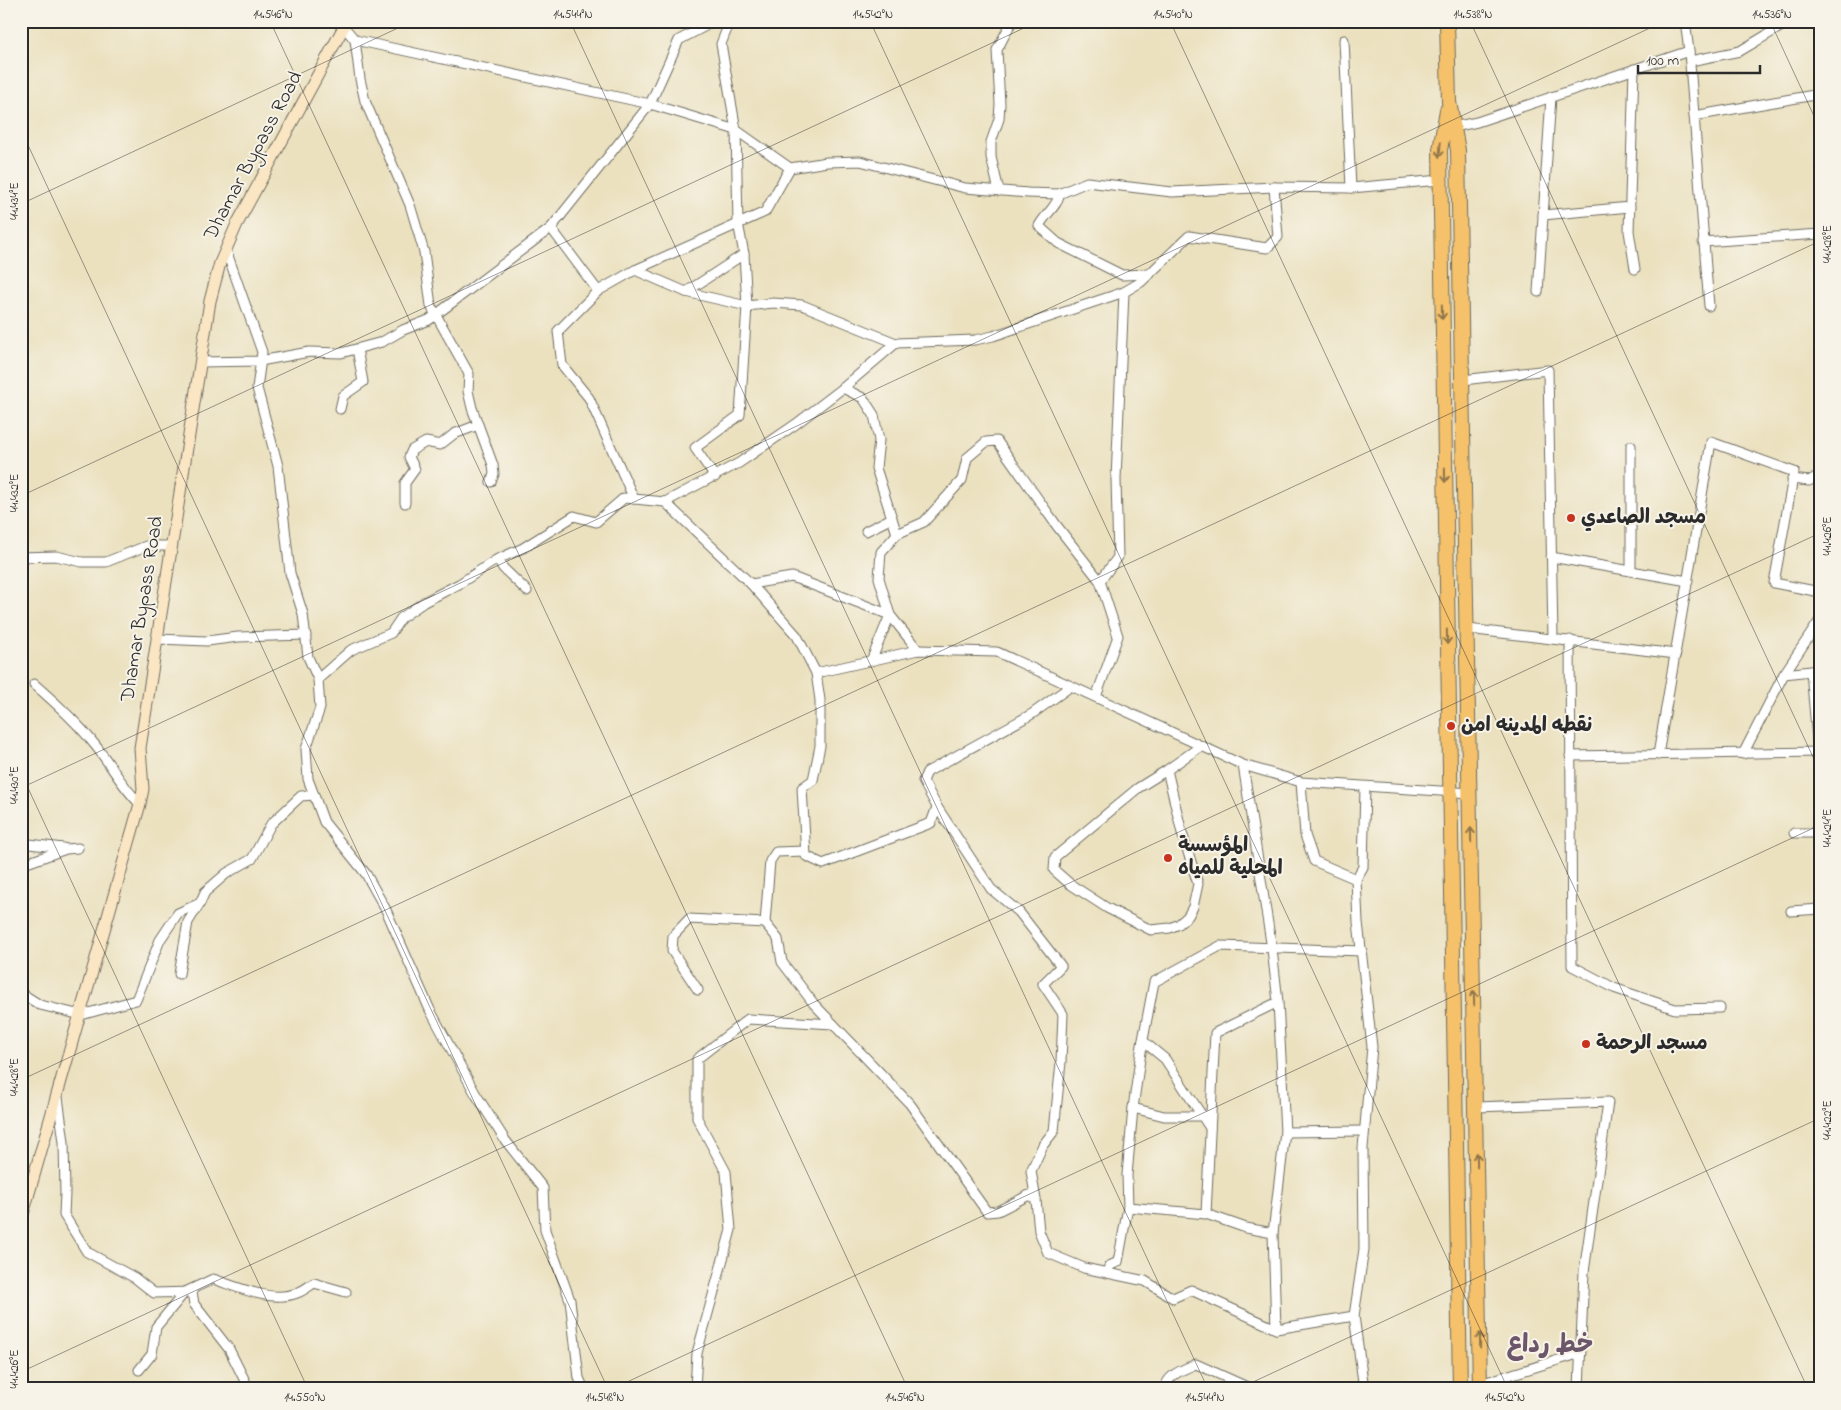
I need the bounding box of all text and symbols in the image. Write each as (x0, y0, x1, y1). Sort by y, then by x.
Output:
text: 14.546°N (253, 6, 293, 24)
text: 14.544°N (553, 6, 593, 24)
text: 14.542°N (853, 6, 893, 24)
text: 14.540°N (1153, 6, 1193, 24)
text: 14.538°N (1454, 6, 1492, 24)
text: 14.536°N (1752, 6, 1792, 24)
scale bar (1638, 42, 1761, 74)
text: 100 m (1646, 50, 1679, 72)
street label: Dhamar Bypass Road (197, 66, 311, 247)
one-way arrow (1436, 142, 1445, 158)
text: 44.434°E (6, 182, 24, 220)
text: 44.428°E (1819, 225, 1837, 263)
one-way arrow (1437, 304, 1447, 320)
one-way arrow (1440, 466, 1450, 483)
text: 44.432°E (6, 474, 24, 512)
place label: مسجد الصاعدي (1581, 504, 1706, 533)
marker: مسجد الصاعدي (1565, 512, 1577, 524)
street label: Dhamar Bypass Road (114, 514, 172, 705)
text: 44.426°E (1819, 516, 1837, 556)
one-way arrow (1442, 629, 1452, 645)
place label: نقطه المدينه امن (1461, 712, 1592, 741)
marker: نقطه المدينه امن (1445, 720, 1457, 732)
text: 44.430°E (6, 766, 24, 804)
text: 44.424°E (1819, 809, 1837, 847)
one-way arrow (1466, 827, 1476, 844)
place label: المؤسسة المحلية للمياه (1178, 832, 1283, 884)
marker: المؤسسة المحلية للمياه (1162, 852, 1174, 864)
one-way arrow (1469, 990, 1479, 1006)
place label: مسجد الرحمة (1596, 1030, 1708, 1059)
marker: مسجد الرحمة (1580, 1038, 1592, 1050)
text: 44.428°E (6, 1058, 24, 1096)
text: 44.422°E (1819, 1100, 1837, 1140)
one-way arrow (1472, 1152, 1481, 1168)
district label: خط رداع (1507, 1328, 1593, 1364)
one-way arrow (1475, 1332, 1485, 1348)
text: 44.426°E (6, 1349, 24, 1389)
text: 14.550°N (284, 1389, 326, 1407)
text: 14.548°N (586, 1389, 624, 1407)
text: 14.546°N (885, 1389, 925, 1407)
text: 14.544°N (1185, 1389, 1225, 1407)
text: 14.542°N (1485, 1389, 1525, 1407)

